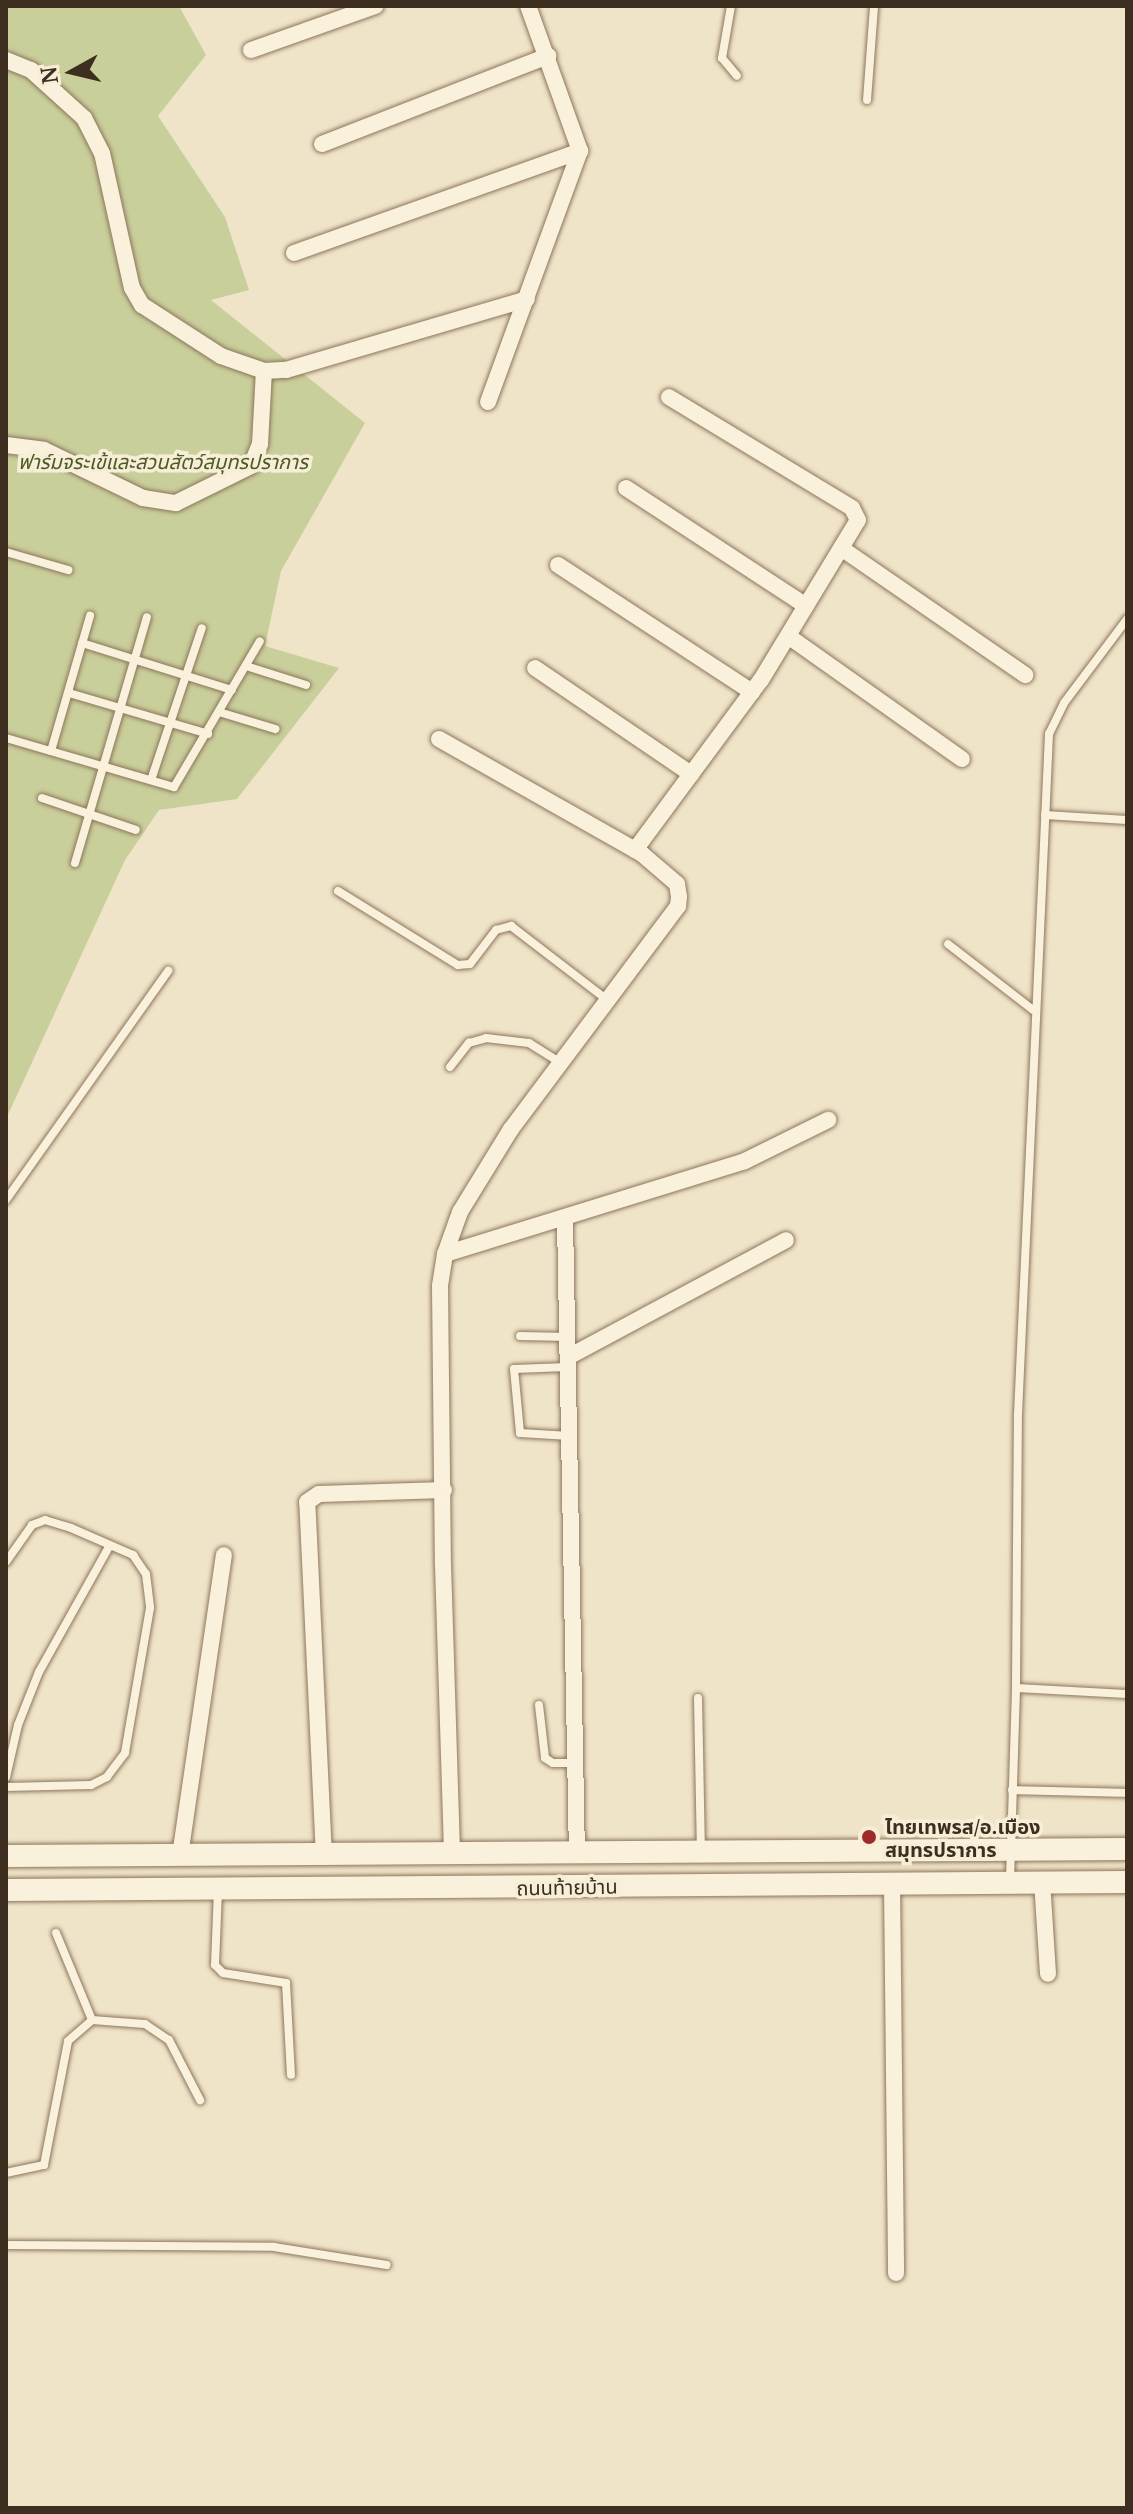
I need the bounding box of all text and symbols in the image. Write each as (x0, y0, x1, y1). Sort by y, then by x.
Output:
north arrow (32, 32, 112, 112)
text: N (32, 65, 64, 86)
park label: ฟาร์มจระเข้และสวนสัตว์สมุทรปราการ (18, 449, 308, 473)
place label: ไทยเทพรส/อ.เมือง สมุทรปราการ (885, 1814, 1040, 1861)
marker: ไทยเทพรส/อ.เมือง สมุทรปราการ (860, 1828, 878, 1846)
street label: ถนนท้ายบ้าน (516, 1874, 618, 1900)

